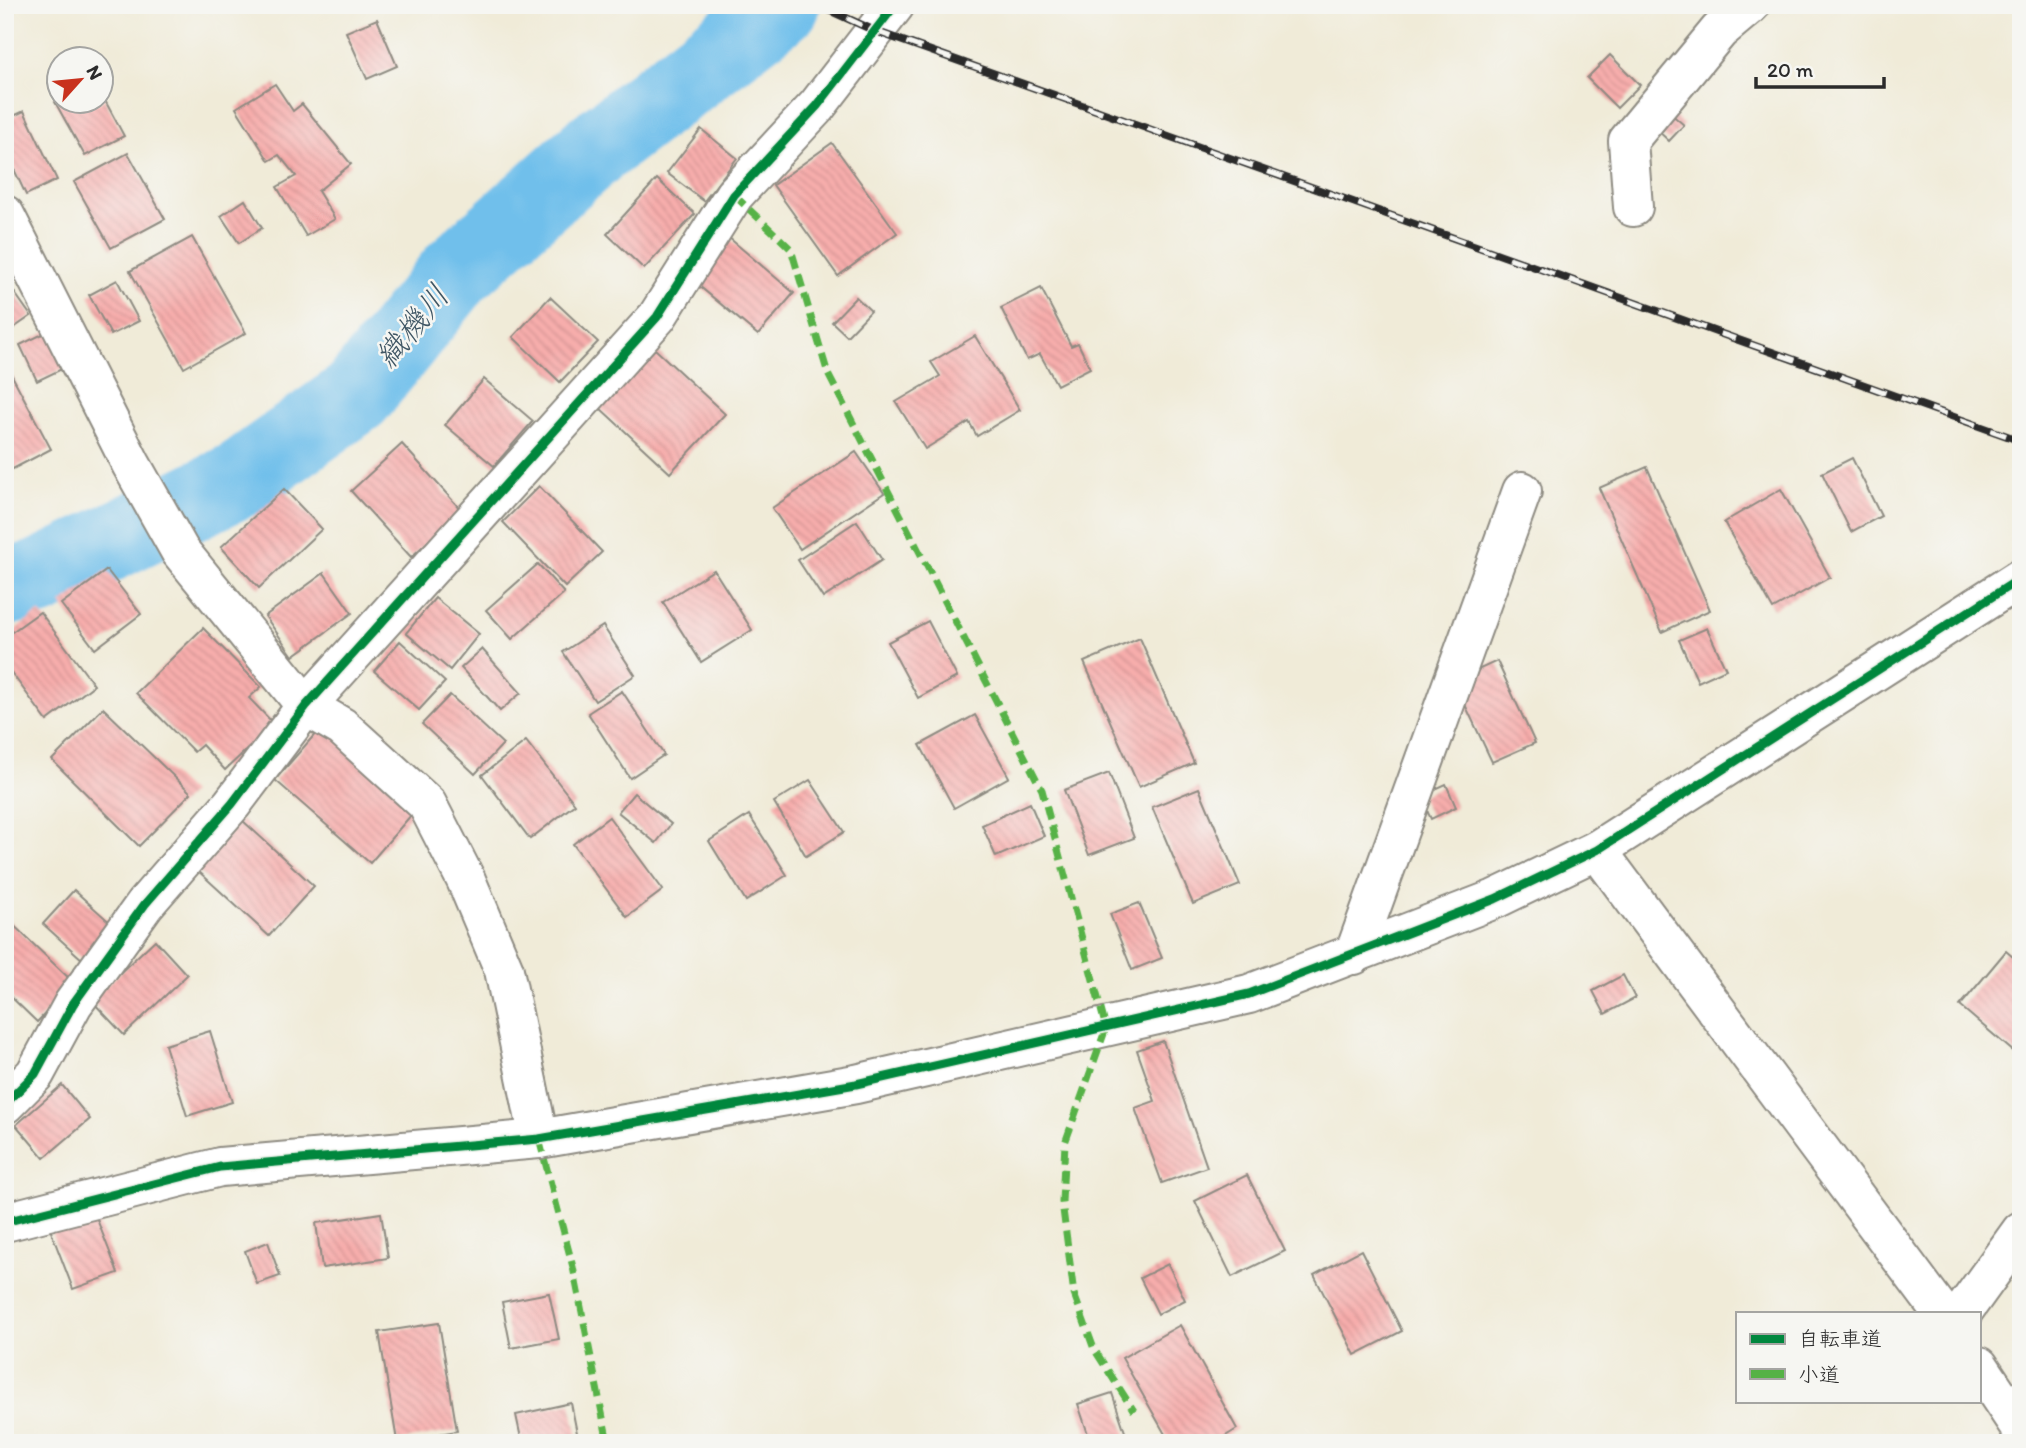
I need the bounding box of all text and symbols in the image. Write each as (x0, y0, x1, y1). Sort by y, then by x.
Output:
north arrow (46, 46, 116, 116)
scale bar (1756, 46, 1884, 90)
text: 20 m (1767, 57, 1814, 82)
text: N (82, 62, 108, 83)
water label: 織機川 (367, 277, 457, 375)
legend (1736, 1312, 1980, 1402)
text: 自転車道 (1798, 1326, 1882, 1351)
text: 小道 (1798, 1362, 1840, 1387)

